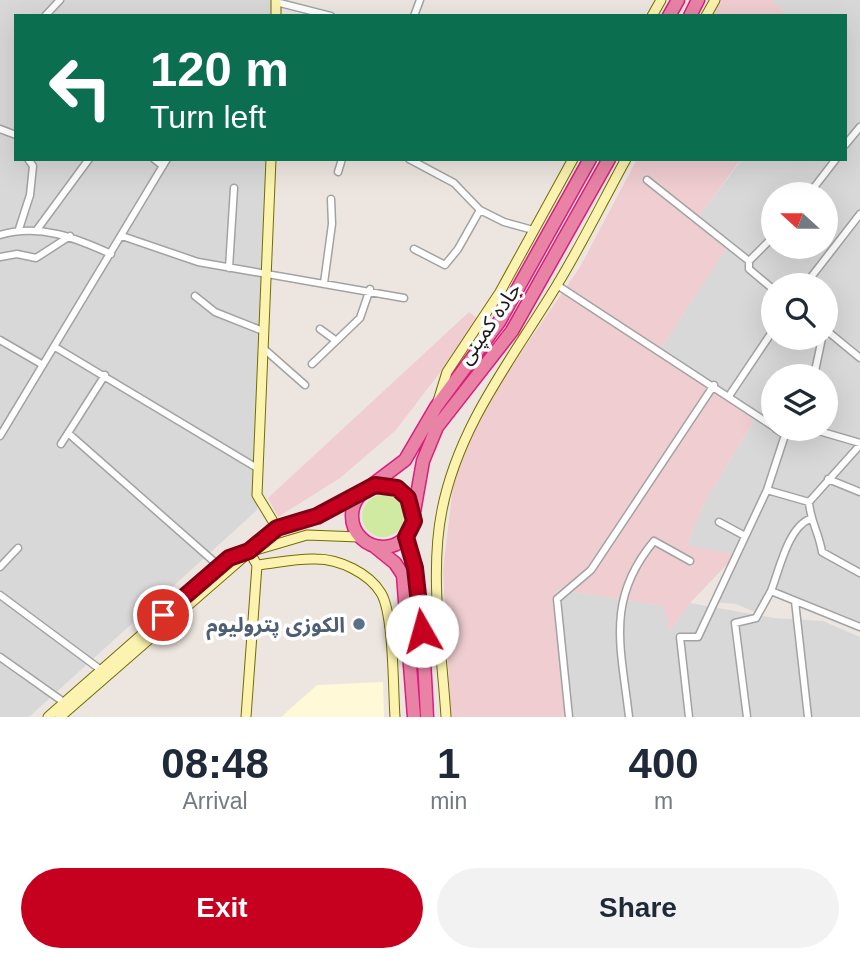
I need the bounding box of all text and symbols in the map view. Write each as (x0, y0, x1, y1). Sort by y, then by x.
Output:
icon: left (35, 42, 126, 133)
text: 120 m (150, 42, 289, 96)
text: Turn left (150, 99, 266, 135)
north arrow (761, 182, 838, 259)
map controls (761, 182, 838, 441)
button: search (761, 273, 838, 350)
street label: جاده کمپنی (453, 278, 527, 369)
button: layers (761, 364, 838, 441)
pin (133, 585, 193, 645)
position arrow (385, 594, 459, 668)
icon: arrive (144, 596, 182, 634)
place label: الکوزی پترولیوم (206, 613, 345, 641)
marker: الکوزی پترولیوم (351, 616, 367, 632)
text: 08:48 (161, 740, 269, 787)
text: 1 (437, 740, 460, 787)
text: 400 (629, 740, 699, 787)
text: Arrival (182, 788, 248, 814)
text: min (430, 788, 467, 814)
text: m (654, 788, 673, 814)
button: Exit (21, 868, 423, 948)
button: Share (437, 868, 839, 948)

